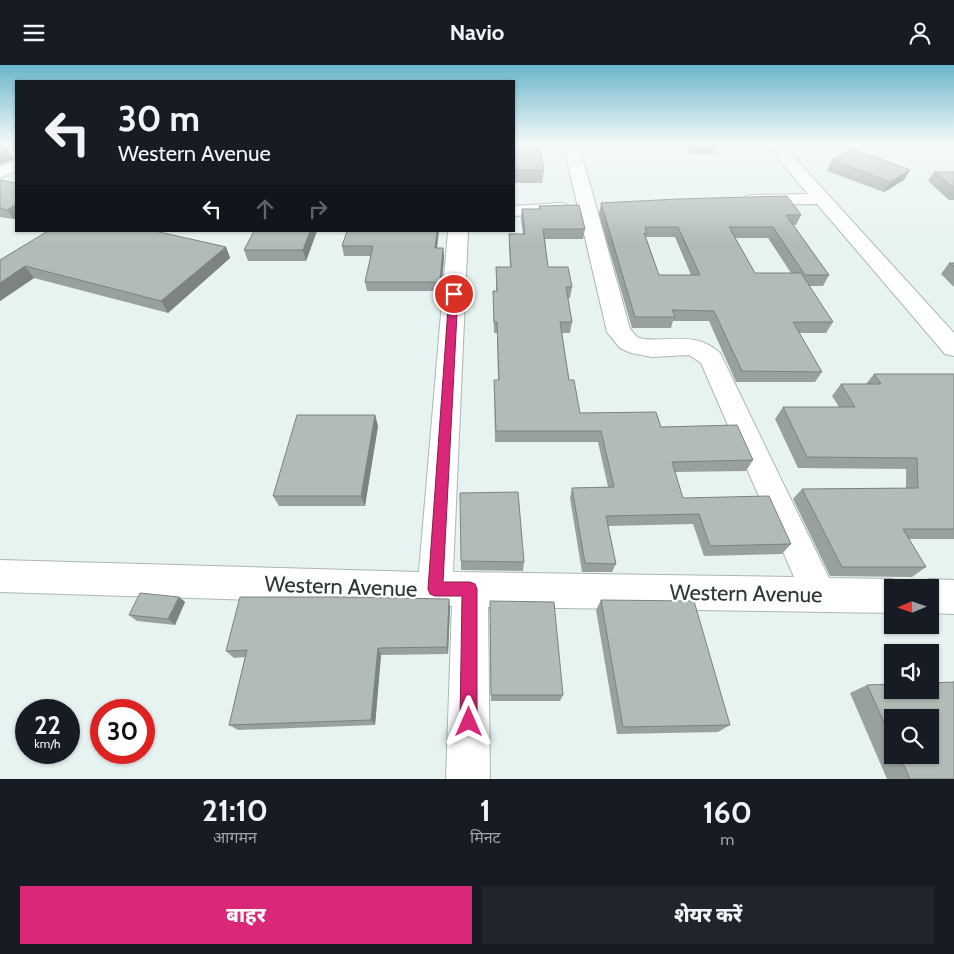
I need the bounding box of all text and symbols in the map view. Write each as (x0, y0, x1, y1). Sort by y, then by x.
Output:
icon: menu (20, 19, 48, 47)
text: Navio (450, 19, 504, 46)
icon: person (906, 19, 934, 47)
text: 30 m (118, 97, 200, 140)
icon: left (35, 100, 100, 165)
text: Western Avenue (118, 140, 271, 167)
icon: left (198, 195, 226, 223)
icon: ahead (251, 195, 279, 223)
icon: right (304, 195, 332, 223)
pin (433, 273, 475, 315)
icon: arrive (440, 280, 468, 308)
street label: Western Avenue (264, 570, 418, 603)
street label: Western Avenue (669, 579, 823, 608)
north arrow (884, 579, 939, 634)
map controls (884, 579, 939, 764)
button: sound (884, 644, 939, 699)
position arrow (442, 695, 494, 747)
speed limit sign: 30 (90, 699, 155, 764)
button: search (884, 709, 939, 764)
text: 22 (34, 710, 61, 740)
text: km/h (34, 736, 61, 751)
text: 21:10 (202, 792, 268, 829)
text: 1 (480, 792, 491, 829)
text: 160 (703, 794, 752, 831)
text: आगमन (213, 828, 257, 847)
text: मिनट (470, 828, 501, 847)
text: m (720, 830, 734, 849)
button: बाहर (20, 886, 472, 944)
button: शेयर करें (482, 886, 934, 944)

